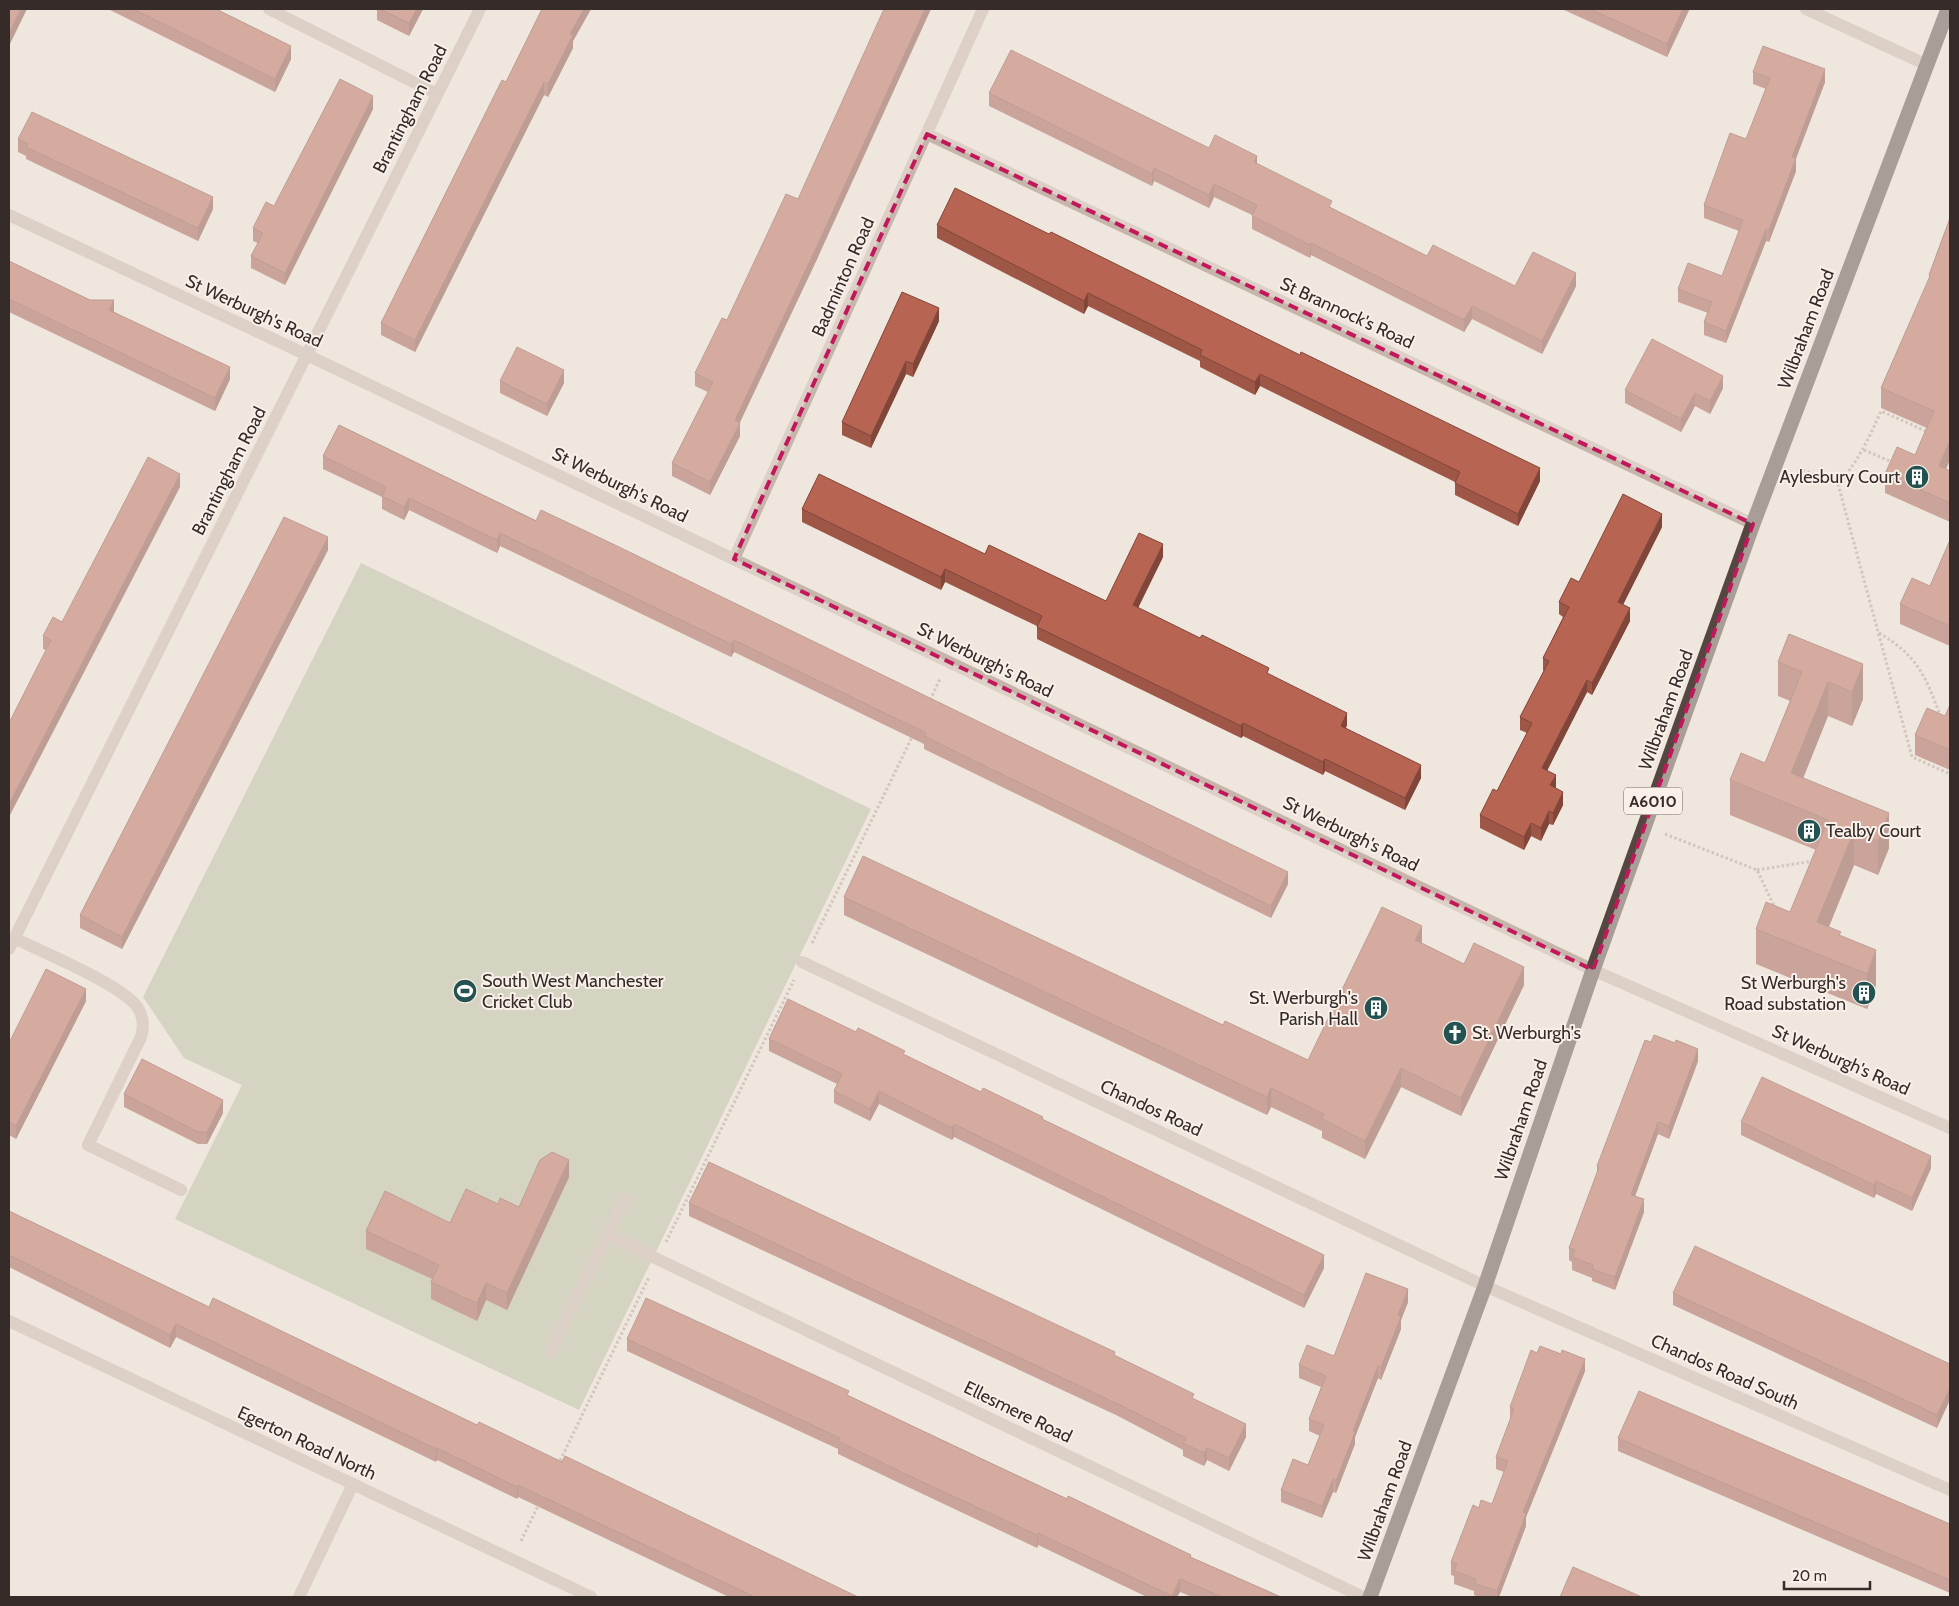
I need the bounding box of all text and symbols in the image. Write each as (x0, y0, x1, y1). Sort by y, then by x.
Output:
street label: Brantingham Road (368, 41, 452, 177)
street label: Badminton Road (807, 214, 879, 340)
street label: Wilbraham Road (1773, 266, 1839, 392)
street label: St Werburgh's Road (182, 270, 326, 352)
street label: St Brannock's Road (1277, 272, 1417, 354)
street label: Brantingham Road (187, 403, 271, 539)
street label: St Werburgh's Road (548, 443, 692, 527)
building icon: Aylesbury Court (1904, 464, 1930, 490)
place label: Aylesbury Court (1780, 466, 1900, 488)
street label: St Werburgh's Road (913, 618, 1057, 702)
street label: Wilbraham Road (1634, 647, 1698, 773)
road number: A6010 (1624, 788, 1682, 814)
street label: St Werburgh's Road (1279, 792, 1423, 876)
building icon: Tealby Court (1796, 818, 1822, 844)
place label: Tealby Court (1826, 820, 1921, 842)
place label: South West Manchester Cricket Club (482, 970, 664, 1013)
place label: St Werburgh's Road substation (1724, 972, 1846, 1015)
sports icon: South West Manchester Cricket Club (452, 978, 478, 1004)
building icon: St Werburgh's Road substation (1851, 980, 1877, 1006)
place label: St. Werburgh's Parish Hall (1249, 987, 1359, 1030)
building icon: St. Werburgh's Parish Hall (1363, 995, 1389, 1021)
church icon: St. Werburgh's (1442, 1020, 1468, 1046)
street label: St Werburgh's Road (1769, 1020, 1913, 1100)
place label: St. Werburgh's (1472, 1022, 1581, 1044)
street label: Wilbraham Road (1490, 1057, 1552, 1183)
street label: Chandos Road (1097, 1075, 1205, 1141)
street label: Chandos Road South (1648, 1329, 1802, 1415)
street label: Ellesmere Road (960, 1376, 1076, 1448)
street label: Egerton Road North (234, 1401, 380, 1485)
street label: Wilbraham Road (1353, 1438, 1417, 1564)
scale bar (1784, 1558, 1870, 1590)
text: 20 m (1792, 1567, 1827, 1585)

